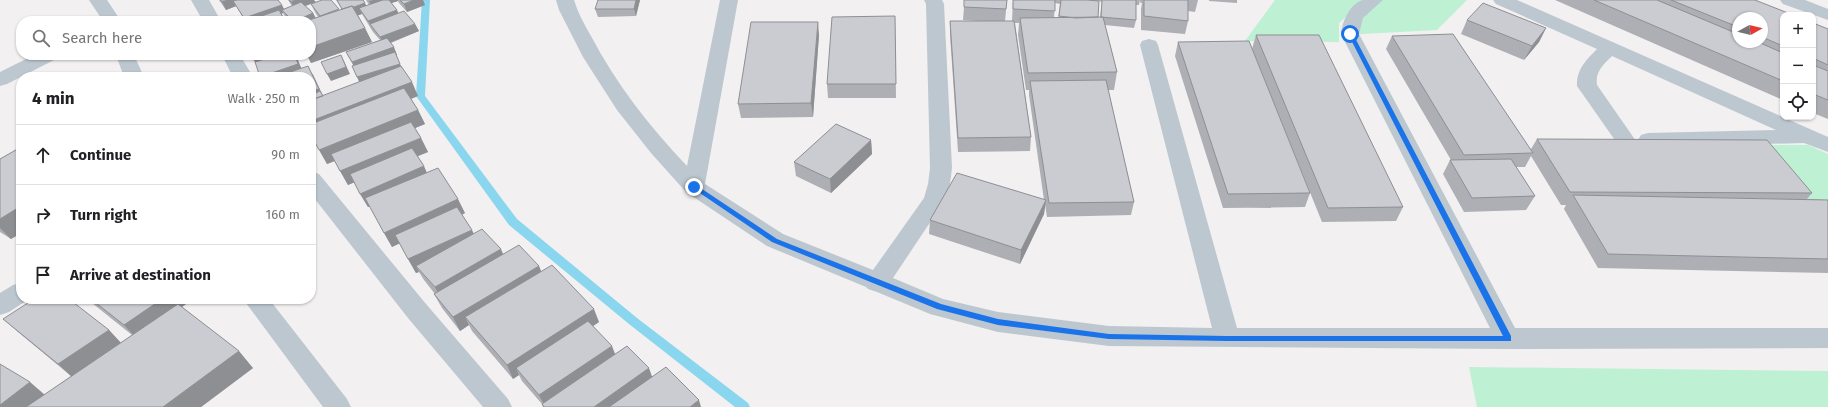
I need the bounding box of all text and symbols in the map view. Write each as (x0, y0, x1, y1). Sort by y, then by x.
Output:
north arrow (1732, 12, 1768, 48)
map controls (1780, 12, 1816, 120)
button: + (1780, 12, 1816, 48)
search box (16, 16, 316, 60)
route start (1341, 25, 1359, 43)
icon: search (30, 27, 52, 49)
text: Search here (62, 29, 142, 47)
button: − (1780, 48, 1816, 84)
button: locate (1780, 84, 1816, 120)
text: 4 min (32, 88, 75, 109)
text: Walk · 250 m (227, 91, 300, 106)
icon: ahead (32, 144, 54, 166)
text: Continue (70, 146, 131, 164)
text: 90 m (271, 147, 300, 162)
route end (685, 178, 703, 196)
icon: right (32, 204, 54, 226)
text: Turn right (70, 206, 137, 224)
text: 160 m (266, 207, 300, 222)
icon: arrive (32, 264, 54, 286)
text: Arrive at destination (70, 266, 211, 284)

